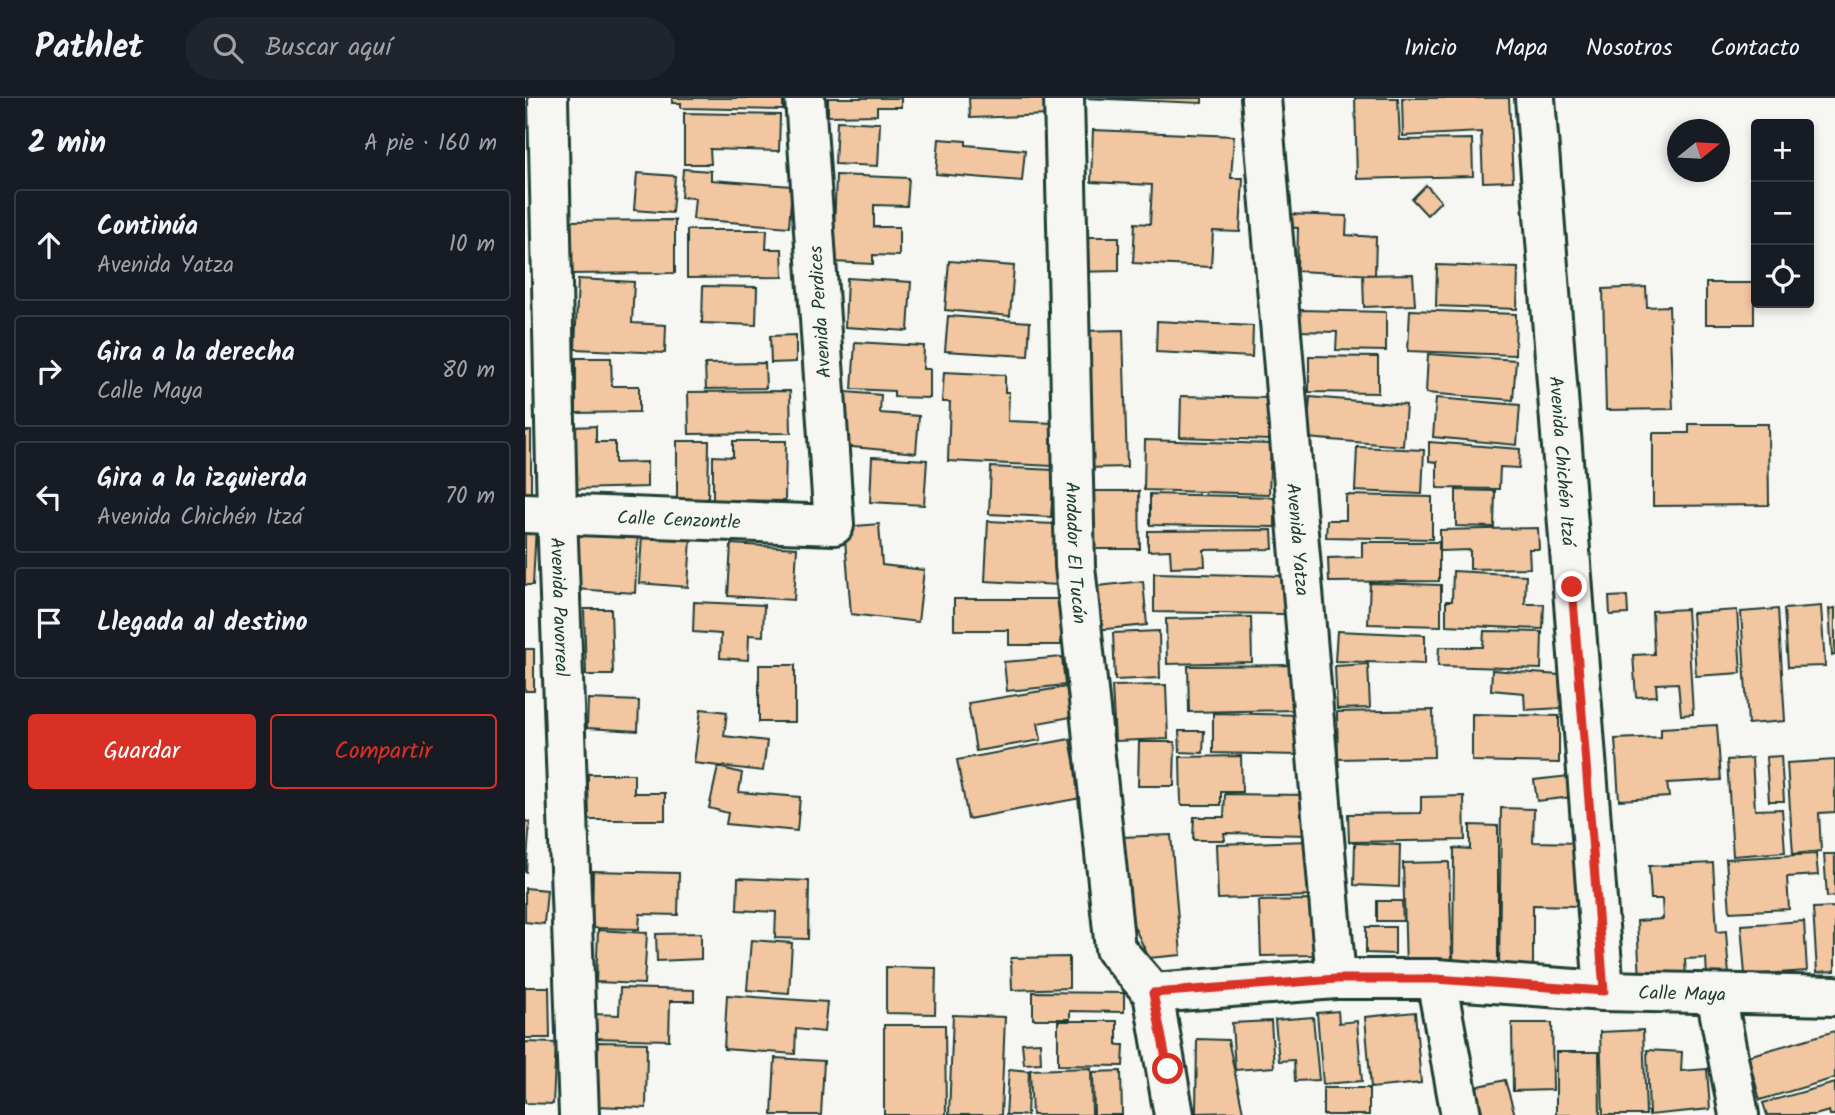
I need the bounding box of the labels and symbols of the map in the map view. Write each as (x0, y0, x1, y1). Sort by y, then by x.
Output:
north arrow (1667, 119, 1730, 182)
street label: Avenida Perdices (801, 244, 841, 379)
street label: Avenida Chichén Itzá (1540, 375, 1583, 549)
street label: Andador El Tucán (1056, 481, 1094, 626)
street label: Avenida Yatza (1277, 482, 1316, 597)
street label: Calle Cenzontle (616, 504, 742, 538)
street label: Avenida Pavorreal (541, 537, 576, 678)
route end (1556, 571, 1587, 602)
street label: Calle Maya (1638, 979, 1726, 1011)
route start (1152, 1053, 1183, 1084)

